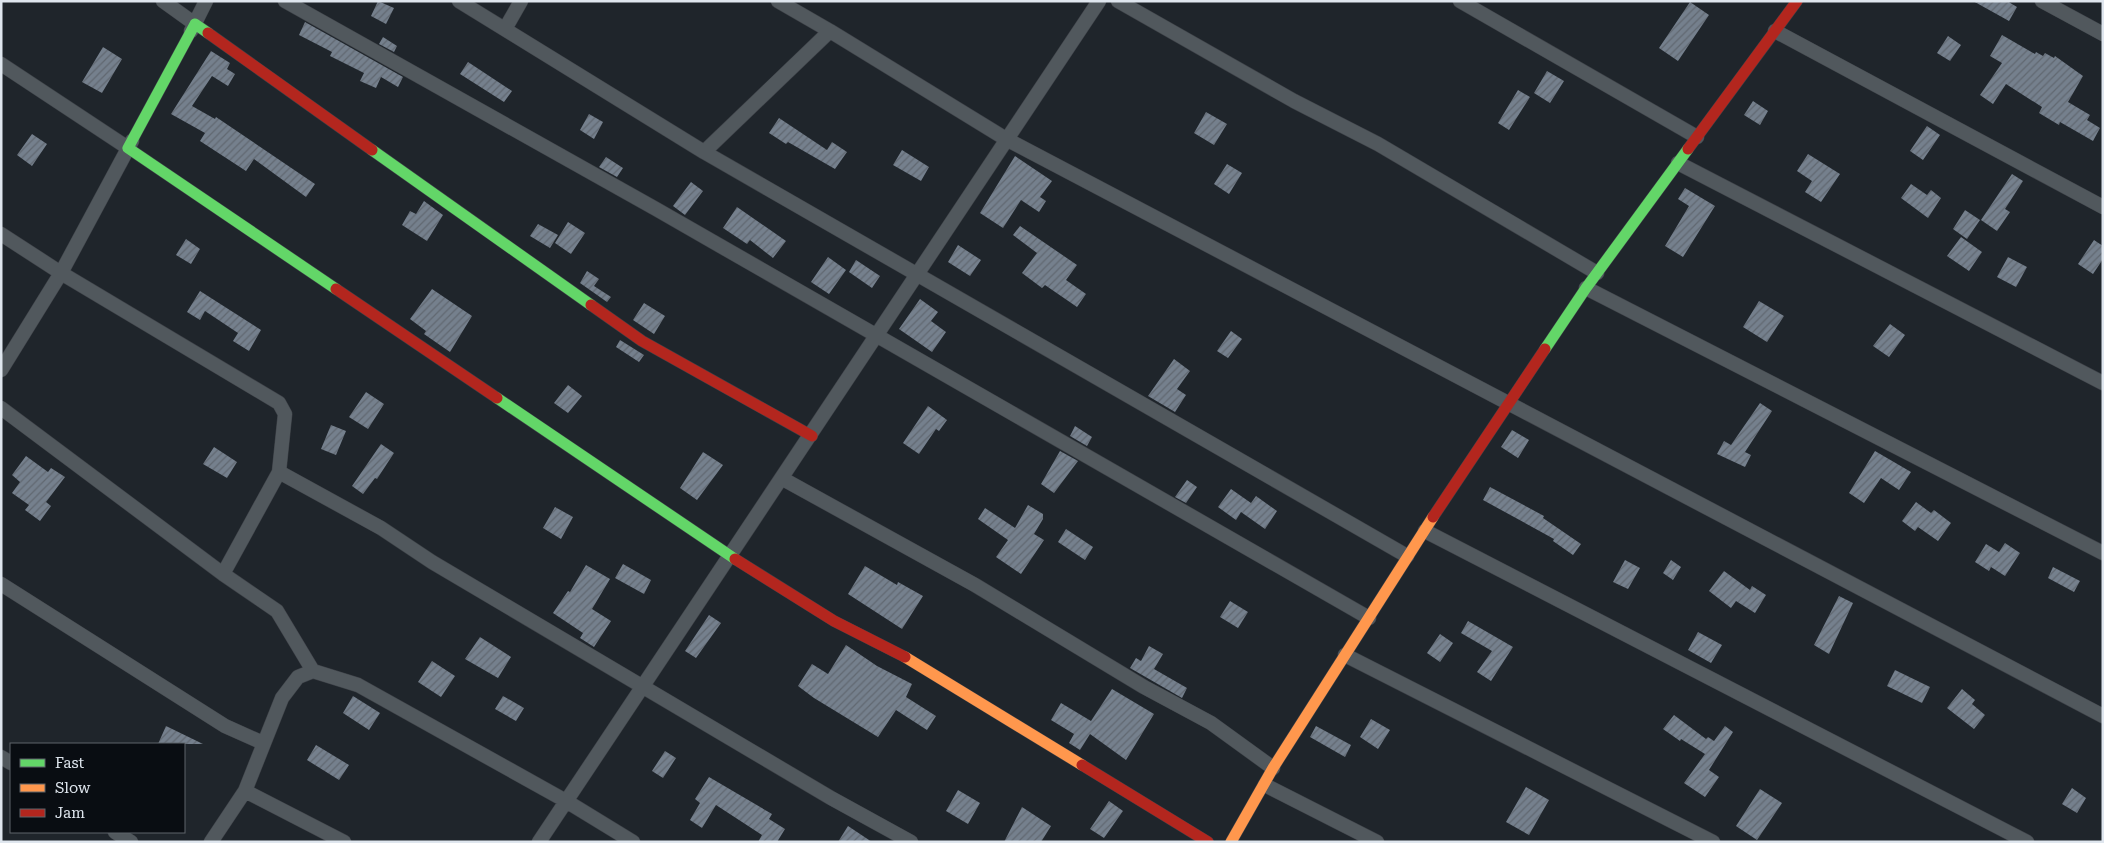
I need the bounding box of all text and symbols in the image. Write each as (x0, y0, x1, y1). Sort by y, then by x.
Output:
legend (10, 743, 185, 833)
text: Fast (55, 754, 85, 772)
text: Slow (55, 779, 91, 797)
text: Jam (55, 804, 85, 822)

